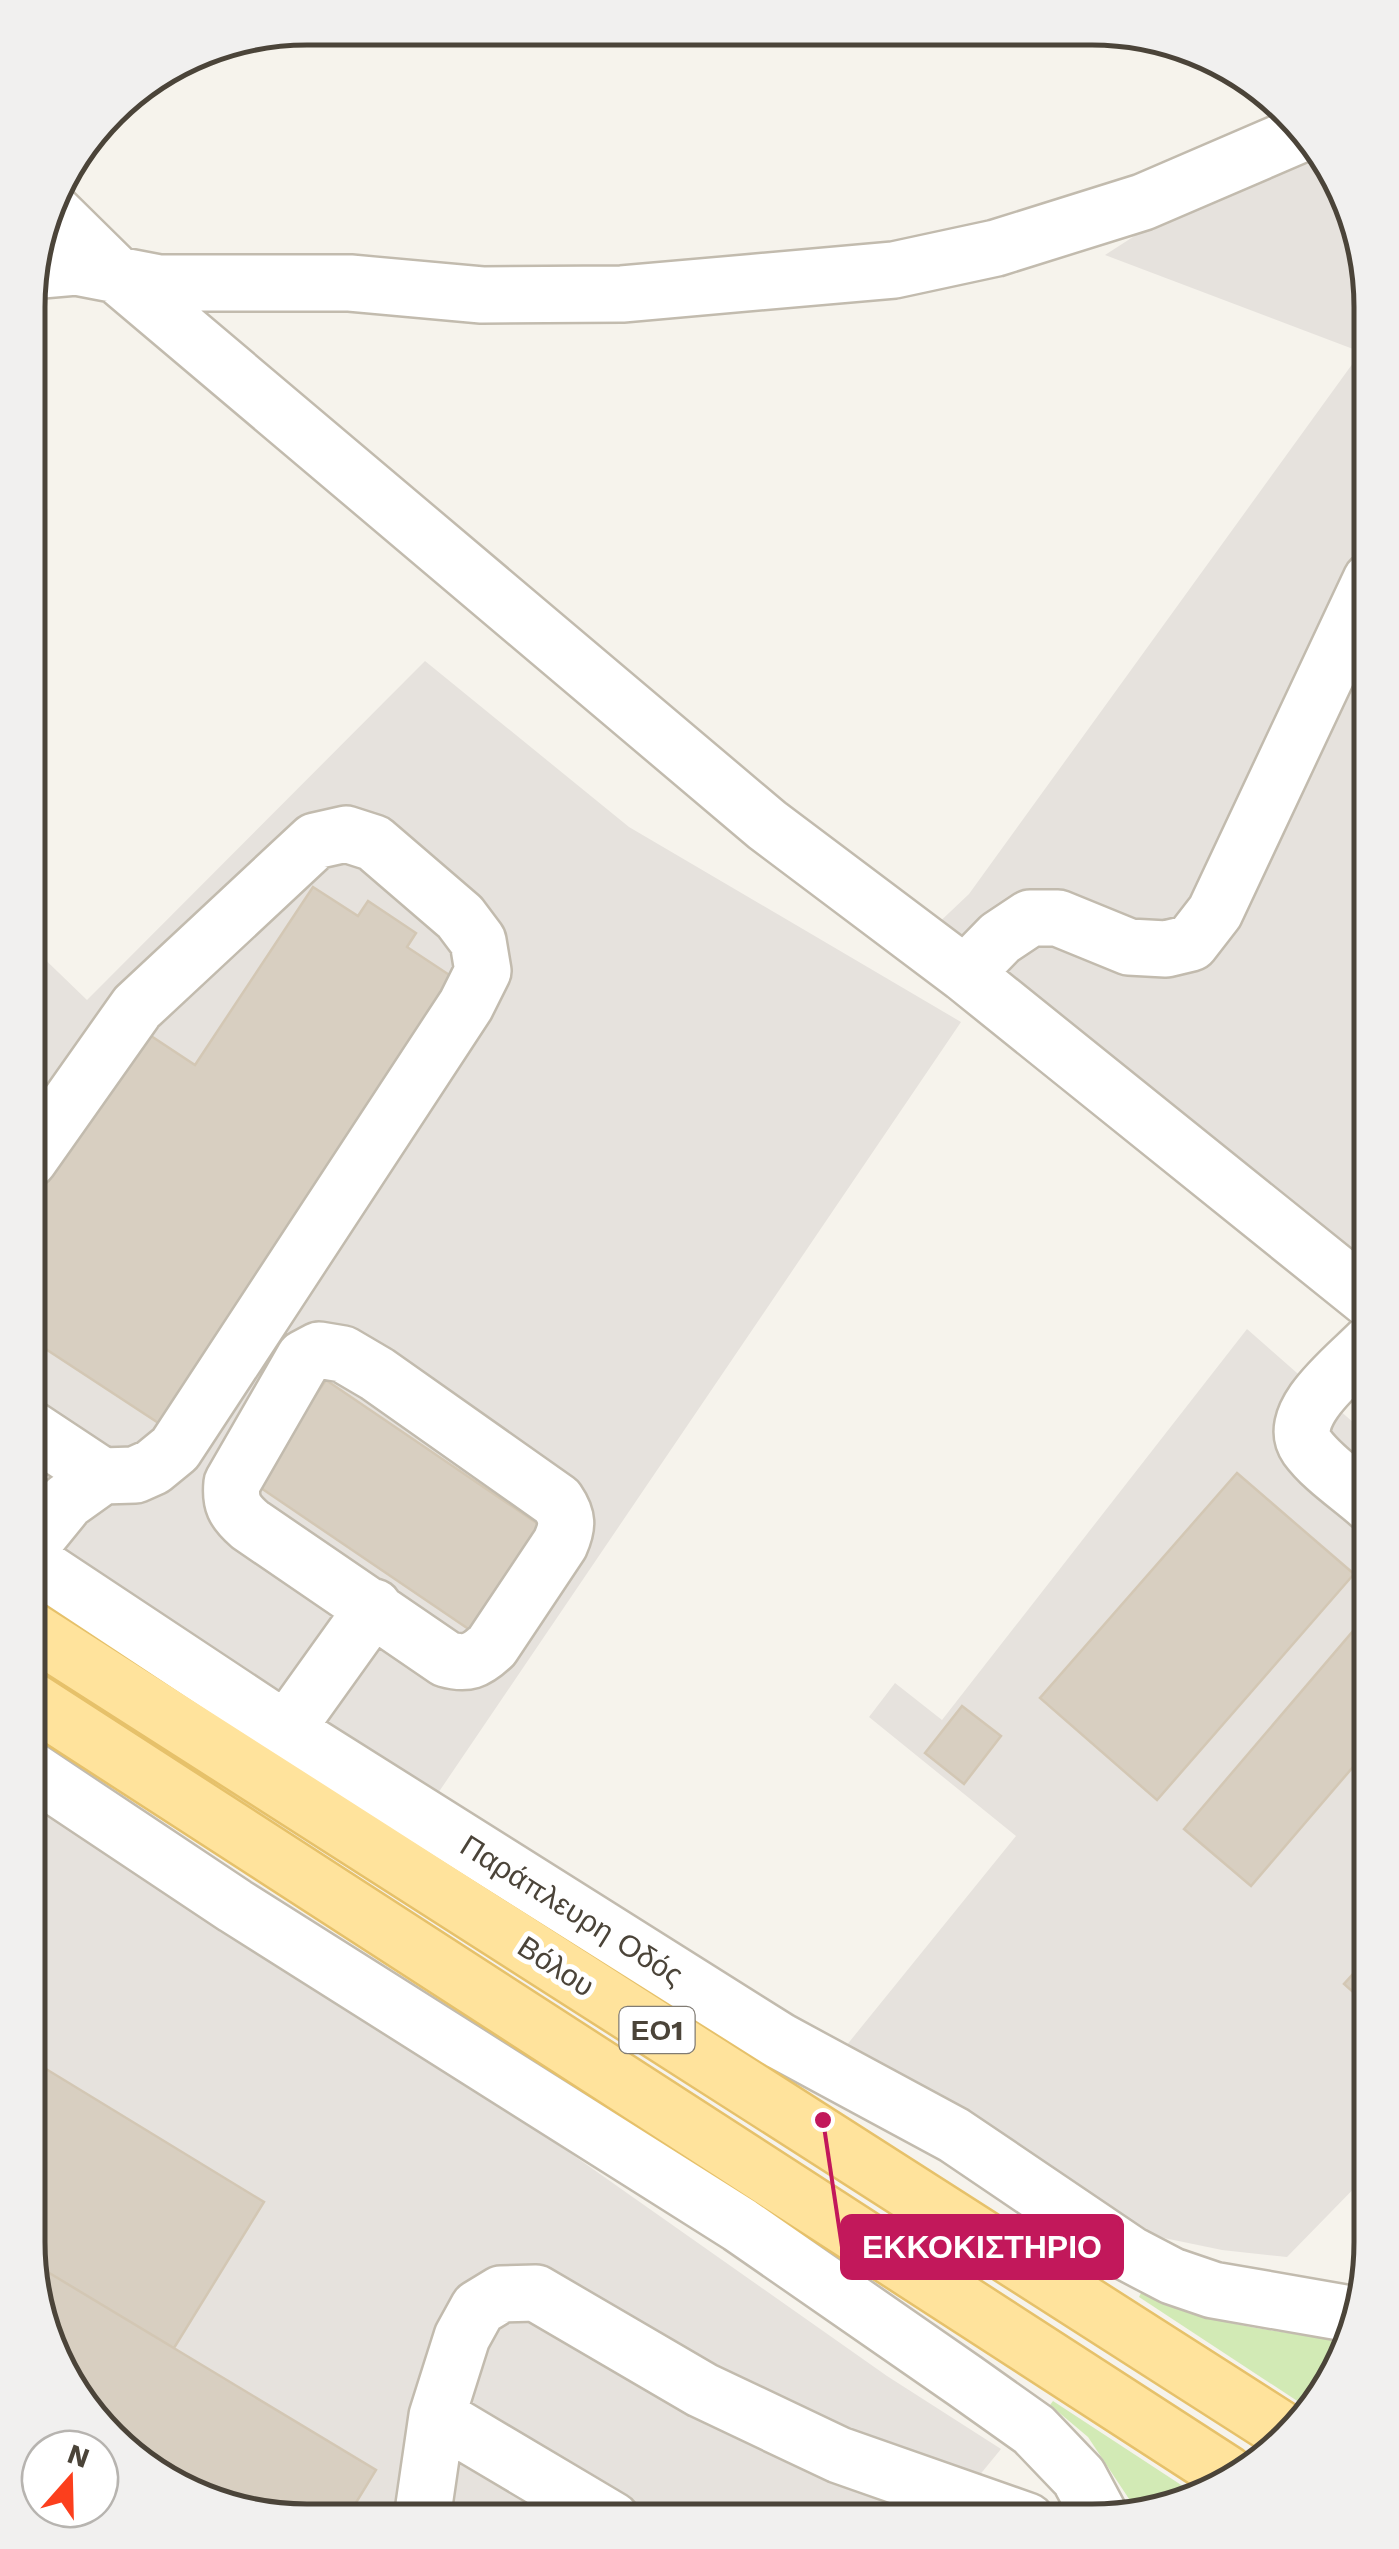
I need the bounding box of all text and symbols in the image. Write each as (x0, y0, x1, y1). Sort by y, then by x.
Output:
street label: Παράπλευρη Οδός (454, 1827, 690, 1993)
street label: Βόλου (511, 1929, 601, 2003)
road number: ΕΟ1 (620, 2007, 694, 2053)
callout: ΕΚΚΟΚΙΣΤΗΡΙΟ (842, 2216, 1122, 2278)
text: ΕΚΚΟΚΙΣΤΗΡΙΟ (862, 2228, 1102, 2266)
north arrow (20, 2429, 120, 2529)
text: N (63, 2437, 94, 2475)

